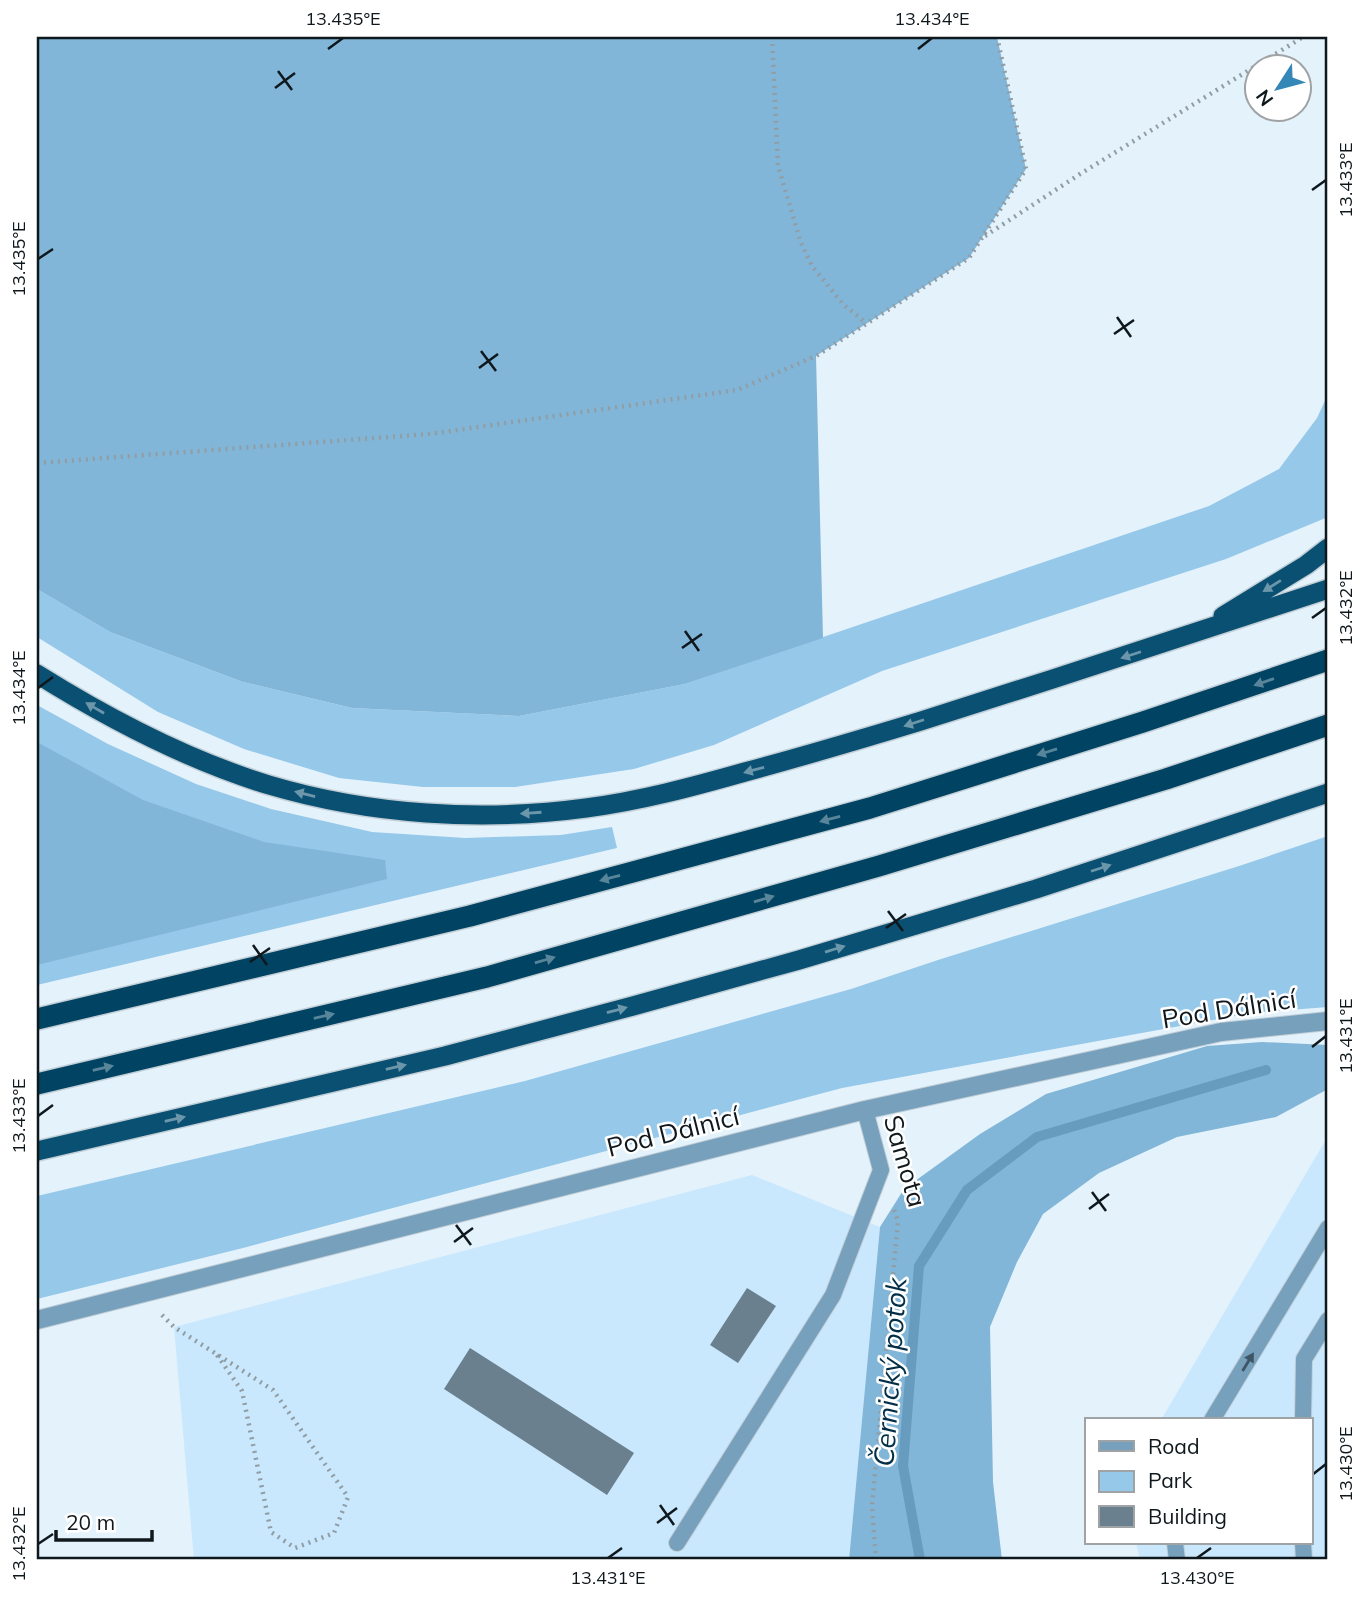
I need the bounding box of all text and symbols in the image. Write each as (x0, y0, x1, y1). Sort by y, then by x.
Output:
text: 13.435°E (305, 7, 381, 30)
text: 13.434°E (894, 7, 970, 30)
north arrow (1242, 52, 1312, 122)
text: N (1250, 85, 1278, 111)
text: 13.433°E (1334, 142, 1357, 218)
text: 13.435°E (7, 221, 30, 297)
text: 13.432°E (1334, 570, 1357, 646)
one-way arrow (1262, 580, 1281, 593)
text: 13.434°E (7, 650, 30, 726)
one-way arrow (1120, 650, 1141, 660)
one-way arrow (1253, 677, 1274, 688)
one-way arrow (85, 702, 105, 714)
one-way arrow (903, 719, 924, 729)
one-way arrow (1037, 748, 1058, 758)
one-way arrow (743, 765, 765, 776)
one-way arrow (294, 788, 316, 799)
one-way arrow (520, 807, 542, 818)
one-way arrow (819, 814, 840, 824)
one-way arrow (1090, 862, 1111, 872)
one-way arrow (599, 874, 620, 884)
one-way arrow (754, 893, 775, 903)
one-way arrow (825, 943, 846, 953)
one-way arrow (535, 955, 556, 965)
street label: Pod Dálnicí (1160, 981, 1300, 1035)
text: 13.431°E (1334, 998, 1357, 1074)
one-way arrow (606, 1004, 628, 1015)
one-way arrow (314, 1010, 336, 1021)
one-way arrow (385, 1061, 407, 1072)
one-way arrow (92, 1062, 114, 1073)
text: 13.433°E (7, 1078, 30, 1154)
street label: Pod Dálnicí (603, 1099, 744, 1164)
street label: Samota (877, 1111, 934, 1211)
one-way arrow (164, 1113, 186, 1124)
water label: Černický potok (865, 1275, 914, 1468)
one-way arrow (1241, 1352, 1254, 1371)
legend (1085, 1418, 1312, 1544)
text: 13.430°E (1334, 1426, 1357, 1502)
text: Road (1148, 1433, 1199, 1459)
text: Park (1148, 1467, 1192, 1493)
scale bar (56, 1499, 152, 1543)
text: Building (1148, 1503, 1227, 1529)
text: 13.432°E (7, 1506, 30, 1582)
text: 20 m (66, 1509, 115, 1535)
text: 13.431°E (570, 1566, 646, 1589)
text: 13.430°E (1159, 1566, 1235, 1589)

